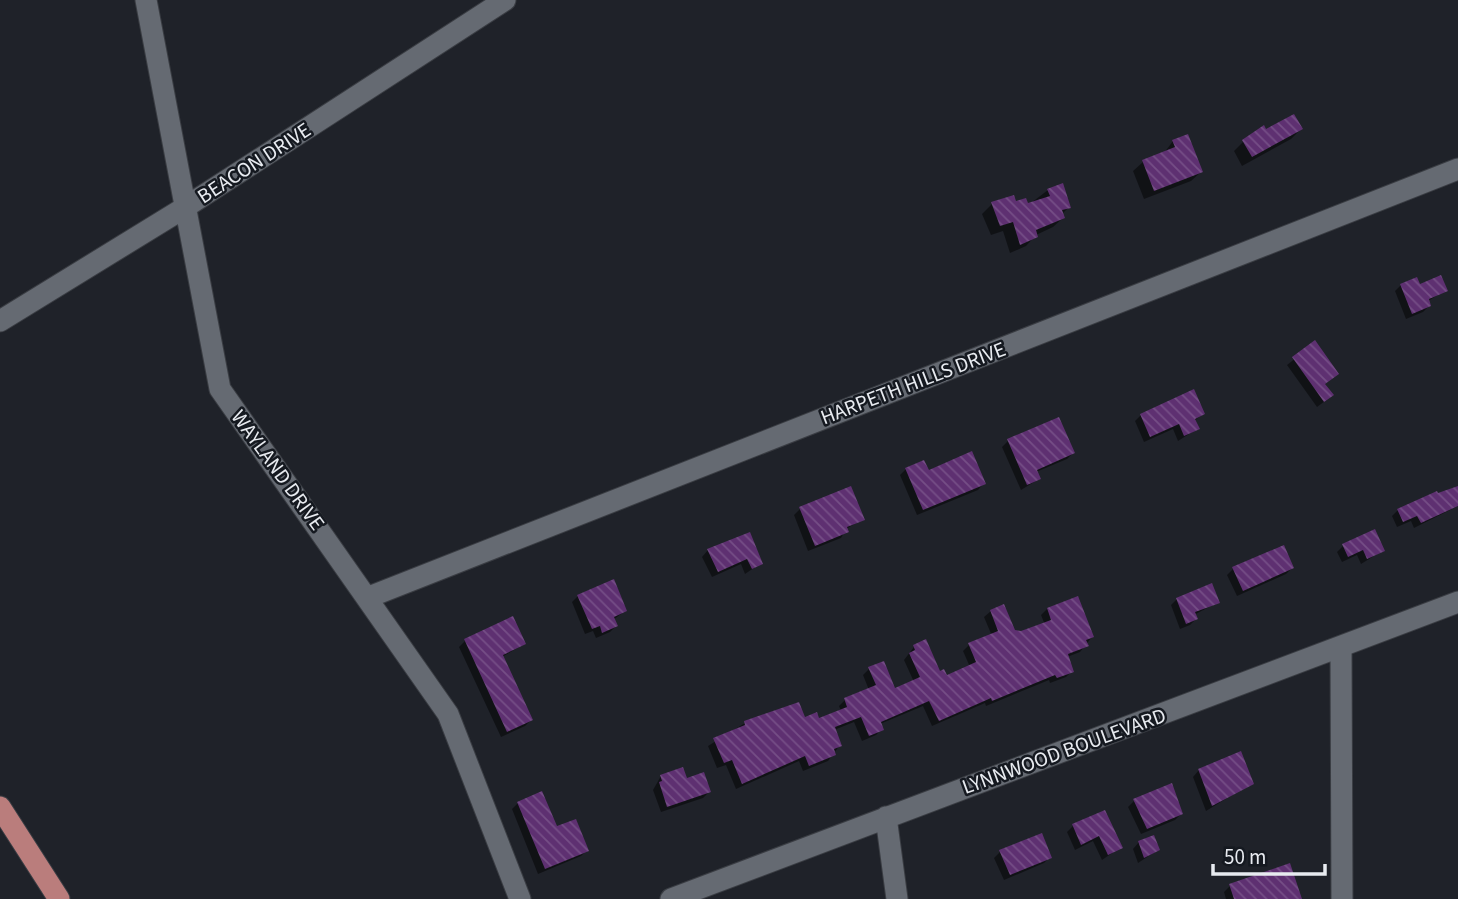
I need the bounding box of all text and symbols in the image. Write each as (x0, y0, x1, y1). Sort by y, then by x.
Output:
street label: BEACON DRIVE (191, 115, 317, 211)
street label: HARPETH HILLS DRIVE (816, 334, 1010, 432)
street label: WAYLAND DRIVE (224, 404, 332, 536)
street label: LYNNWOOD BOULEVARD (958, 700, 1170, 802)
scale bar (1213, 832, 1325, 876)
text: 50 m (1224, 842, 1266, 872)

